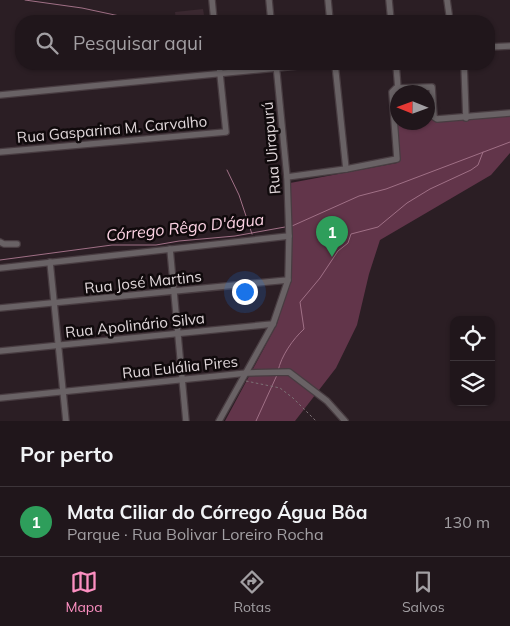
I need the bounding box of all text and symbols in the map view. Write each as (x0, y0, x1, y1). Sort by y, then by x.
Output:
search box (15, 15, 495, 70)
icon: search (33, 29, 61, 57)
text: Pesquisar aqui (73, 31, 203, 55)
north arrow (390, 85, 435, 130)
street label: Rua Uirapurú (258, 101, 284, 195)
street label: Rua Gasparina M. Carvalho (16, 111, 208, 147)
water label: Córrego Rêgo D'água (105, 209, 265, 245)
pin: 1 (316, 216, 348, 257)
street label: Rua José Martins (83, 266, 203, 298)
your location (232, 279, 258, 305)
street label: Rua Apolinário Silva (64, 308, 206, 342)
map controls (450, 316, 495, 406)
button: locate (450, 316, 495, 361)
street label: Rua Eulália Pires (121, 351, 239, 383)
button: layers (450, 361, 495, 406)
text: Por perto (20, 441, 114, 467)
text: Mata Ciliar do Córrego Água Bôa (67, 500, 368, 524)
text: 1 (31, 512, 41, 532)
text: 130 m (443, 512, 490, 532)
text: Parque · Rua Bolivar Loreiro Rocha (67, 524, 324, 544)
tab: Mapa (65, 568, 103, 616)
tab: Rotas (233, 568, 271, 616)
tab: Salvos (402, 568, 445, 616)

